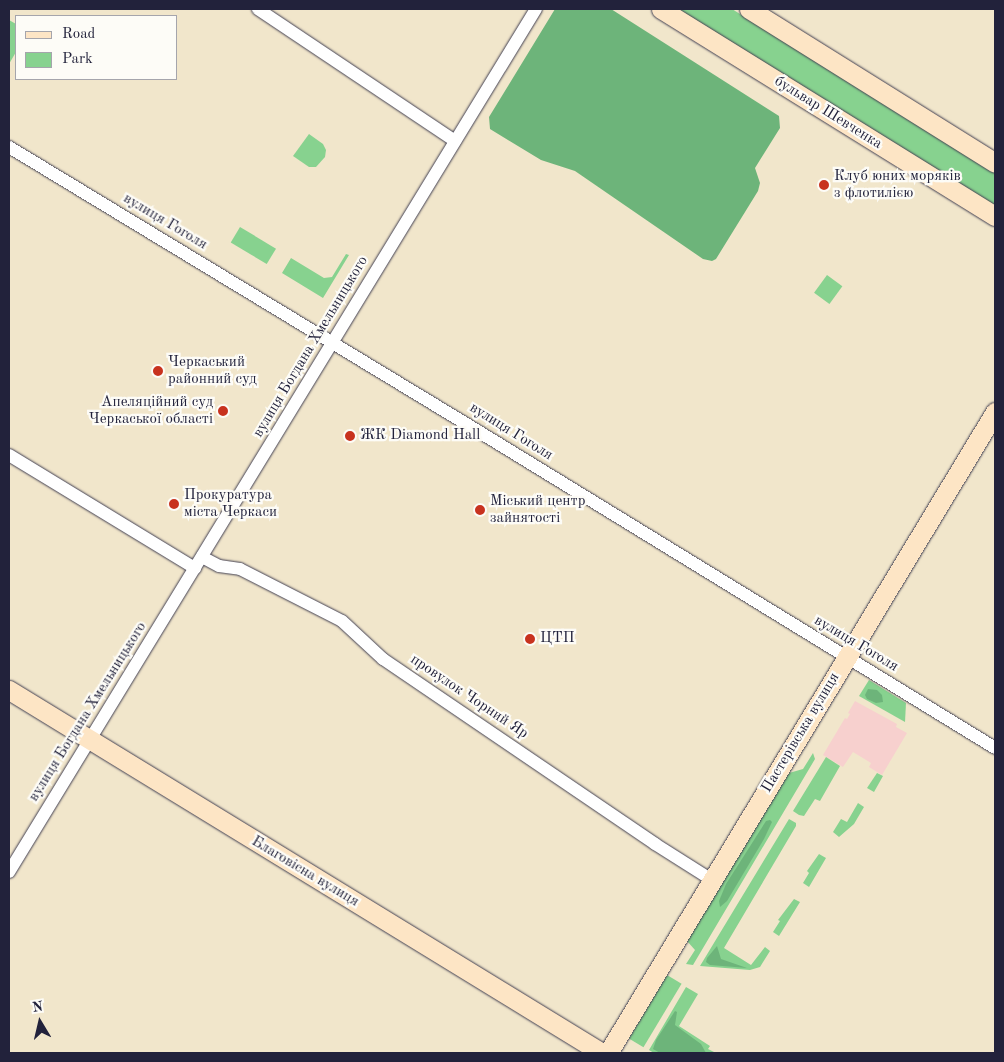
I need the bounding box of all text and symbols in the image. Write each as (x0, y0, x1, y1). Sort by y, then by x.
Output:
legend (15, 15, 178, 80)
text: Road (62, 27, 95, 42)
text: Park (62, 52, 93, 67)
street label: бульвар Шевченка (771, 73, 885, 153)
place label: Клуб юних моряків з флотилією (834, 167, 961, 202)
marker: Клуб юних моряків з флотилією (818, 179, 830, 191)
street label: вулиця Гоголя (120, 190, 210, 254)
street label: вулиця Богдана Хмельницького (250, 253, 372, 441)
place label: Черкаський районний суд (168, 353, 257, 388)
marker: Черкаський районний суд (152, 365, 164, 377)
place label: Апеляційний суд Черкаської області (89, 393, 213, 428)
street label: вулиця Гоголя (466, 399, 556, 465)
marker: Апеляційний суд Черкаської області (217, 405, 229, 417)
place label: ЖК Diamond Hall (360, 427, 480, 445)
marker: ЖК Diamond Hall (344, 430, 356, 442)
place label: Прокуратура міста Черкаси (184, 486, 277, 521)
place label: Міський центр зайнятості (490, 492, 585, 527)
marker: Прокуратура міста Черкаси (168, 498, 180, 510)
marker: Міський центр зайнятості (474, 504, 486, 516)
street label: вулиця Гоголя (811, 612, 901, 676)
street label: вулиця Богдана Хмельницького (25, 619, 151, 805)
place label: ЦТП (540, 630, 575, 648)
marker: ЦТП (524, 633, 536, 645)
street label: провулок Чорний Яр (407, 651, 531, 743)
street label: Пастерівська вулиця (758, 670, 844, 796)
street label: Благовісна вулиця (248, 833, 362, 911)
north arrow (15, 997, 65, 1047)
text: N (31, 999, 44, 1015)

